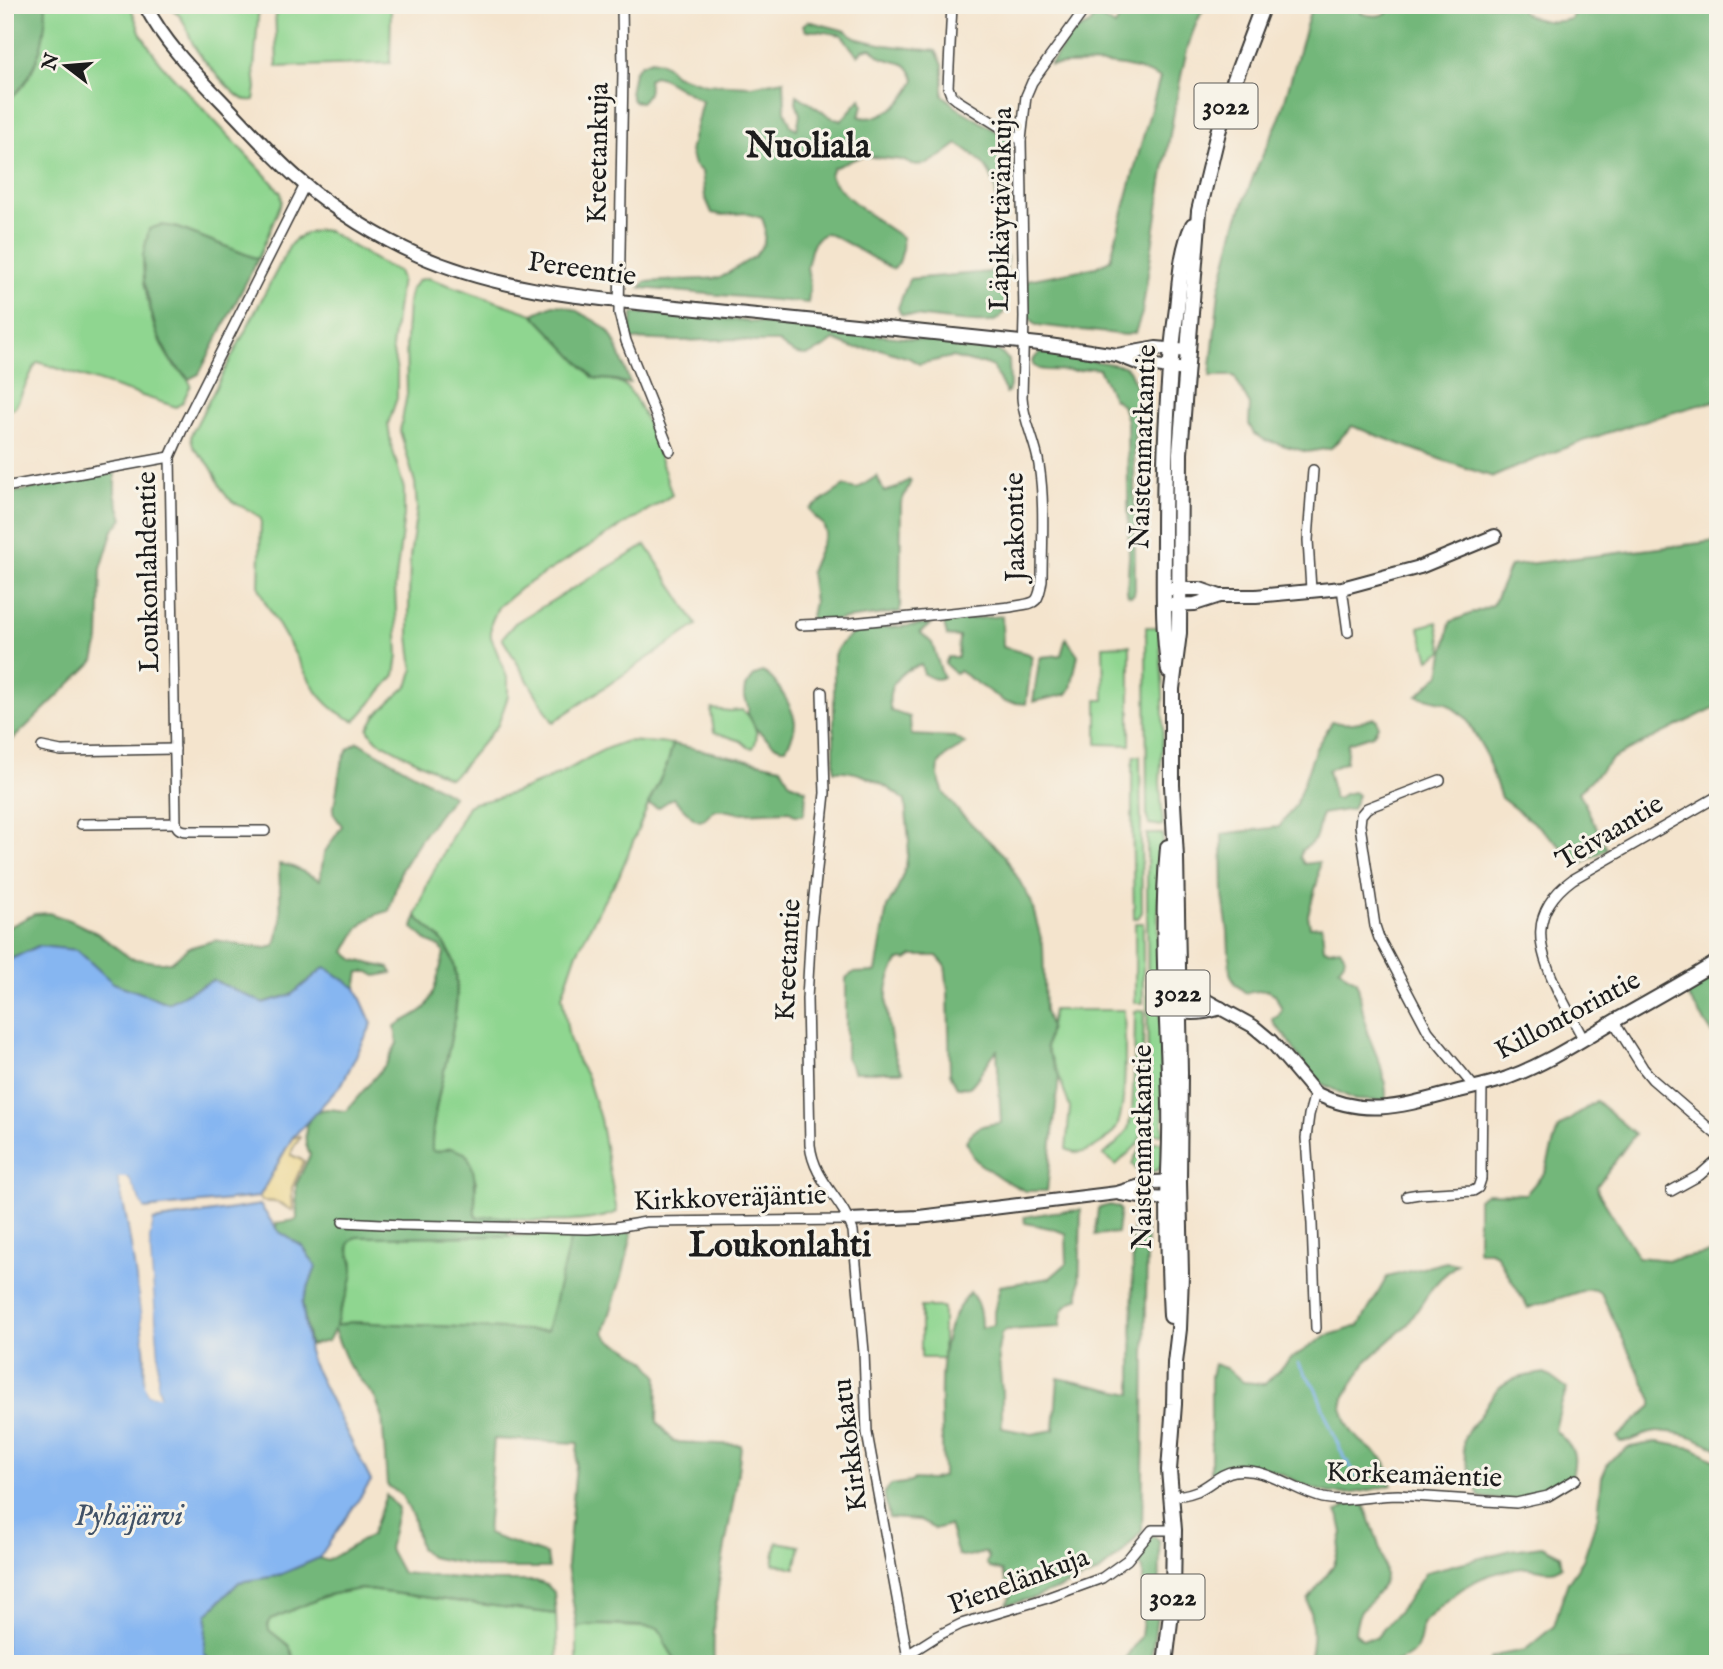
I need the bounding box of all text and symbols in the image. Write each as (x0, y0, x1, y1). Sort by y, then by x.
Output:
north arrow (32, 32, 102, 102)
text: N (38, 50, 66, 74)
street label: Kreetankuja (580, 81, 618, 224)
road number: 3022 (1194, 83, 1258, 128)
street label: Läpikäytävänkuja (983, 106, 1021, 311)
district label: Nuoliala (745, 125, 871, 170)
street label: Pereentie (525, 245, 639, 295)
street label: Naistenmatkantie (1123, 344, 1165, 550)
street label: Loukonlahdentie (130, 471, 168, 673)
street label: Jaakontie (998, 472, 1035, 585)
street label: Teivaantie (1550, 787, 1670, 879)
street label: Kreetantie (768, 898, 810, 1022)
street label: Killontorintie (1489, 963, 1647, 1069)
road number: 3022 (1146, 970, 1210, 1016)
street label: Naistenmatkantie (1126, 1044, 1161, 1250)
street label: Kirkkoveräjäntie (633, 1178, 827, 1220)
district label: Loukonlahti (689, 1224, 871, 1269)
street label: Kirkkokatu (825, 1376, 877, 1514)
street label: Korkeamäentie (1325, 1455, 1503, 1497)
water label: Pyhäjärvi (75, 1498, 185, 1536)
street label: Pienelänkuja (944, 1540, 1095, 1624)
road number: 3022 (1142, 1574, 1204, 1620)

